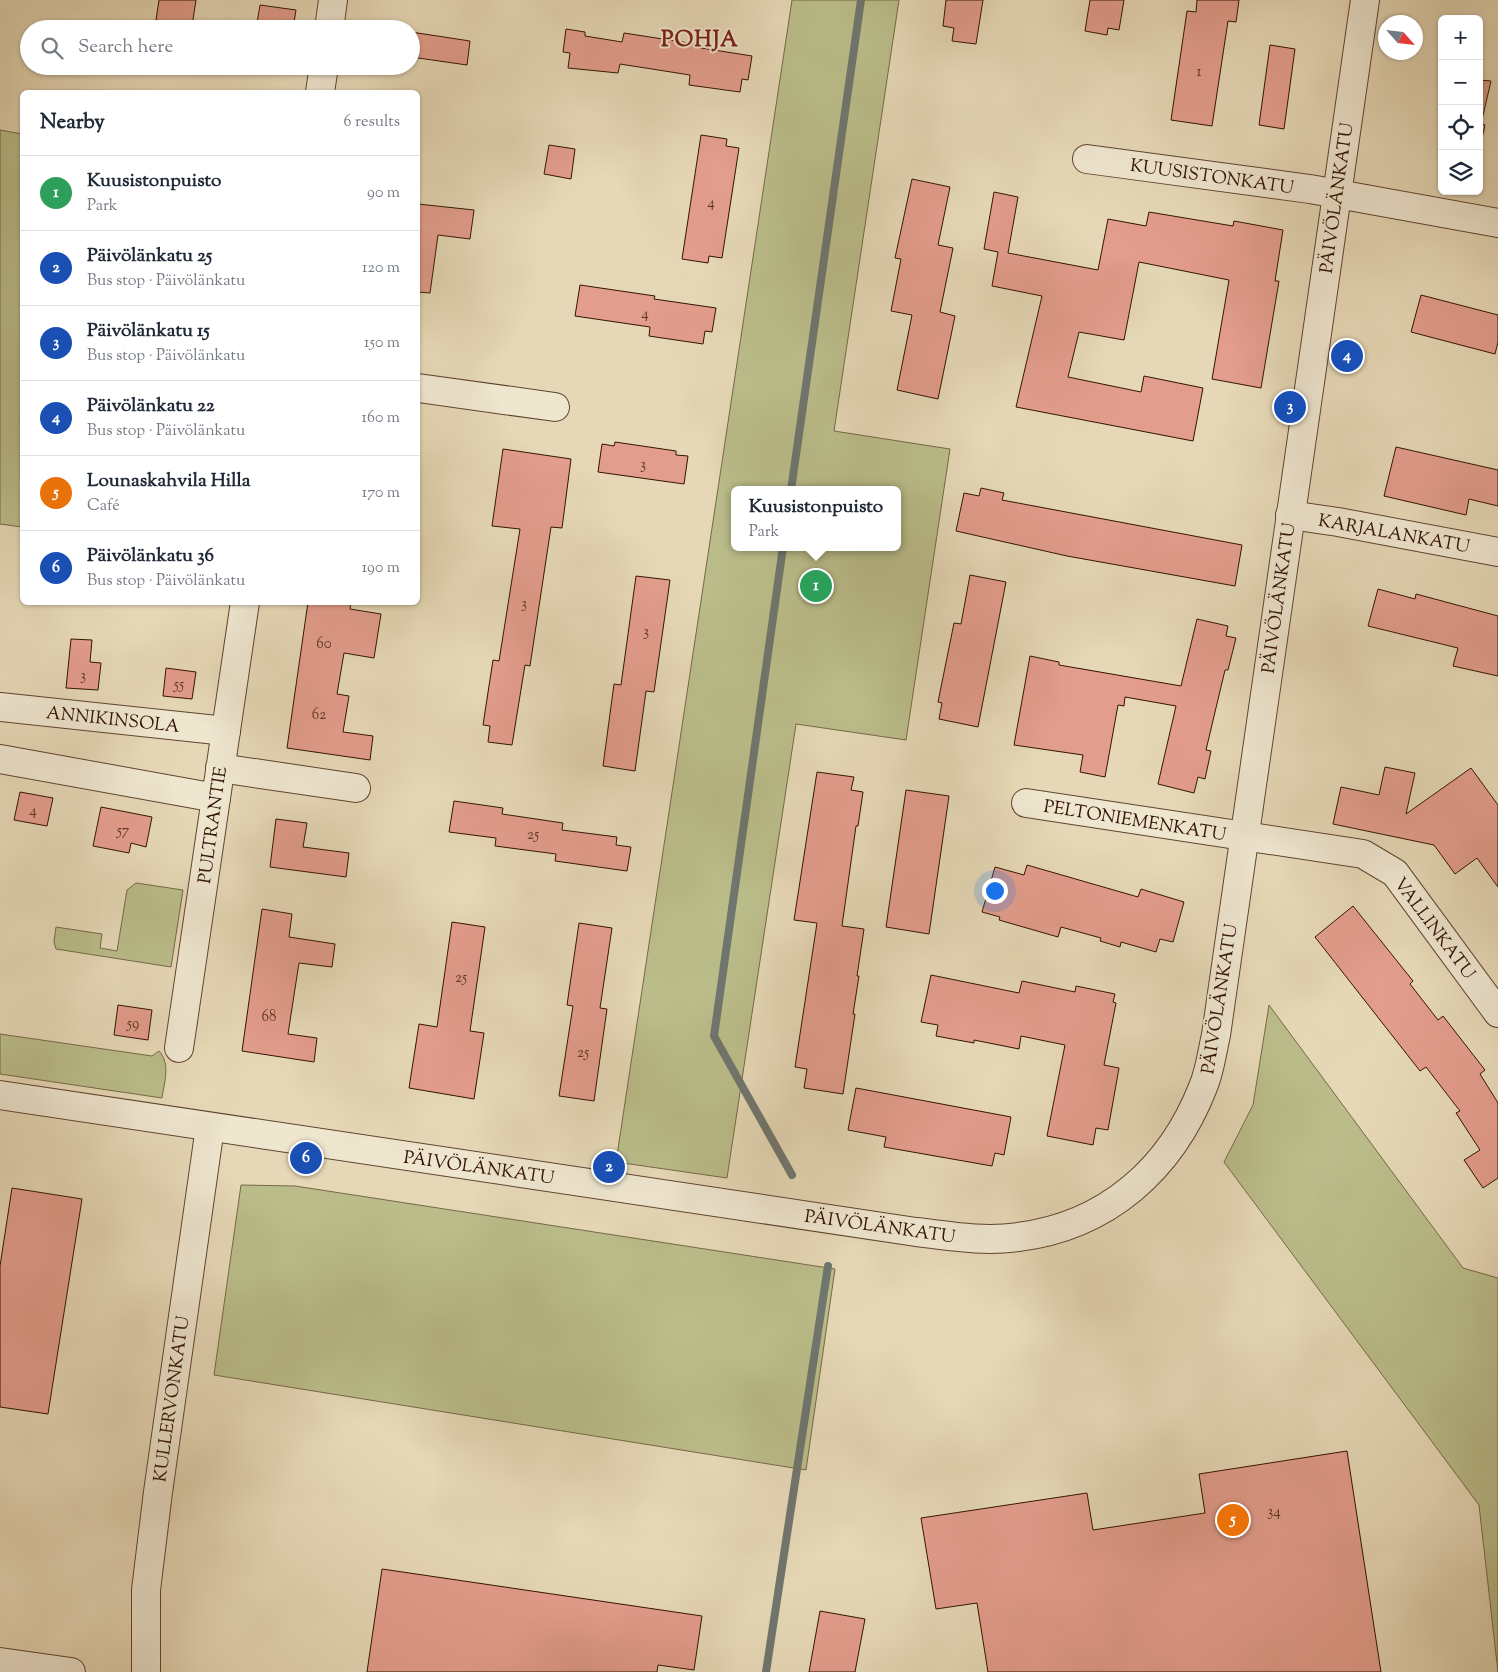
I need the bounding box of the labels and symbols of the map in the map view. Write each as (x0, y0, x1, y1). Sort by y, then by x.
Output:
north arrow (1378, 15, 1423, 60)
district label: POHJA (661, 25, 739, 57)
house number: 1 (1196, 62, 1202, 83)
street label: PÄIVÖLÄNKATU (1315, 121, 1361, 275)
street label: KUUSISTONKATU (1128, 154, 1295, 202)
house number: 4 (707, 193, 715, 214)
house number: 4 (641, 304, 649, 325)
pin: 4 (1331, 337, 1363, 375)
pin: 3 (1274, 388, 1306, 426)
house number: 3 (640, 455, 646, 476)
street label: KARJALANKATU (1316, 509, 1472, 561)
street label: PÄIVÖLÄNKATU (1257, 521, 1303, 675)
pin: 1 (800, 567, 832, 605)
house number: 3 (521, 594, 527, 615)
house number: 3 (643, 622, 649, 643)
house number: 60 (316, 634, 332, 655)
house number: 3 (80, 666, 86, 687)
house number: 55 (173, 675, 184, 696)
street label: ANNIKINSOLA (45, 701, 181, 741)
house number: 62 (312, 705, 326, 726)
street label: PULTRANTIE (193, 765, 235, 886)
street label: PELTONIEMENKATU (1042, 795, 1228, 849)
house number: 4 (29, 801, 37, 822)
house number: 57 (116, 821, 130, 842)
house number: 25 (527, 825, 539, 846)
street label: VALLINKATU (1386, 873, 1481, 986)
your location (982, 878, 1008, 904)
street label: PÄIVÖLÄNKATU (1196, 922, 1246, 1076)
house number: 25 (455, 968, 467, 989)
house number: 68 (262, 1007, 276, 1028)
house number: 59 (126, 1014, 139, 1035)
house number: 25 (577, 1043, 589, 1064)
pin: 6 (290, 1139, 322, 1177)
street label: PÄIVÖLÄNKATU (402, 1146, 556, 1192)
pin: 2 (593, 1148, 625, 1186)
street label: PÄIVÖLÄNKATU (803, 1205, 957, 1251)
street label: KULLERVONKATU (148, 1314, 198, 1484)
pin: 5 (1217, 1501, 1249, 1539)
house number: 34 (1267, 1502, 1281, 1523)

